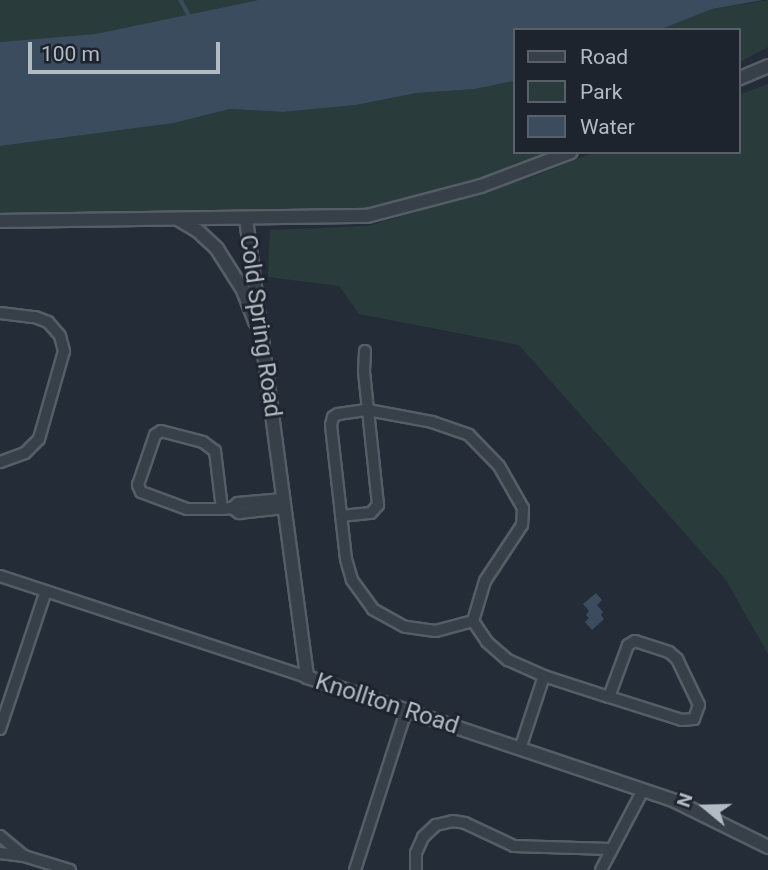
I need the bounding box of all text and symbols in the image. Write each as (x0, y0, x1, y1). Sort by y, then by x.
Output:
scale bar (32, 28, 224, 72)
legend (512, 28, 740, 154)
text: 100 m (41, 42, 100, 66)
text: Road (580, 45, 628, 69)
text: Park (580, 80, 622, 104)
text: Water (580, 115, 635, 139)
street label: Cold Spring Road (233, 233, 287, 419)
street label: Knollton Road (312, 667, 462, 741)
north arrow (670, 772, 740, 842)
text: N (672, 790, 698, 810)

